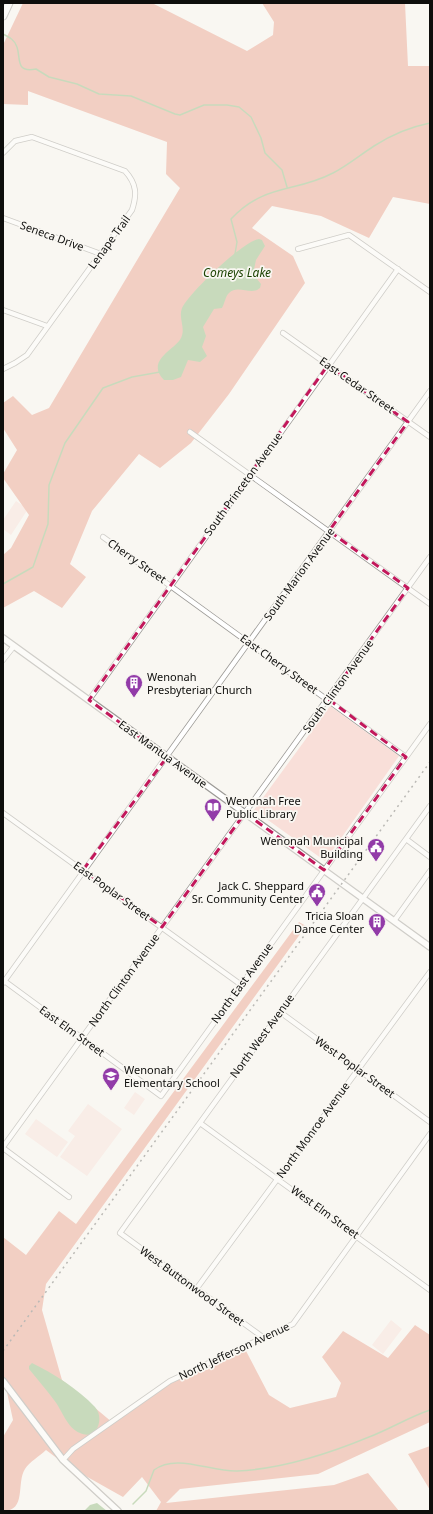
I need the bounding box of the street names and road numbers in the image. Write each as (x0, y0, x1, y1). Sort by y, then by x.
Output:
street label: Lenape Trail (84, 212, 133, 271)
street label: Seneca Drive (18, 217, 86, 254)
street label: East Cedar Street (317, 353, 398, 416)
street label: South Princeton Avenue (200, 429, 285, 538)
street label: South Marion Avenue (260, 524, 337, 623)
street label: Cherry Street (105, 535, 170, 586)
street label: East Cherry Street (237, 630, 321, 697)
street label: South Clinton Avenue (299, 636, 376, 735)
street label: East Mantua Avenue (116, 716, 210, 791)
street label: East Poplar Street (71, 858, 154, 924)
street label: North Clinton Avenue (85, 930, 162, 1029)
street label: North East Avenue (207, 939, 276, 1026)
street label: North West Avenue (226, 991, 297, 1081)
street label: East Elm Street (37, 1002, 108, 1059)
street label: West Poplar Street (312, 1032, 398, 1101)
street label: North Monroe Avenue (273, 1079, 353, 1181)
street label: West Elm Street (288, 1182, 363, 1242)
street label: West Buttonwood Street (137, 1243, 248, 1329)
street label: North Jefferson Avenue (176, 1318, 292, 1383)

